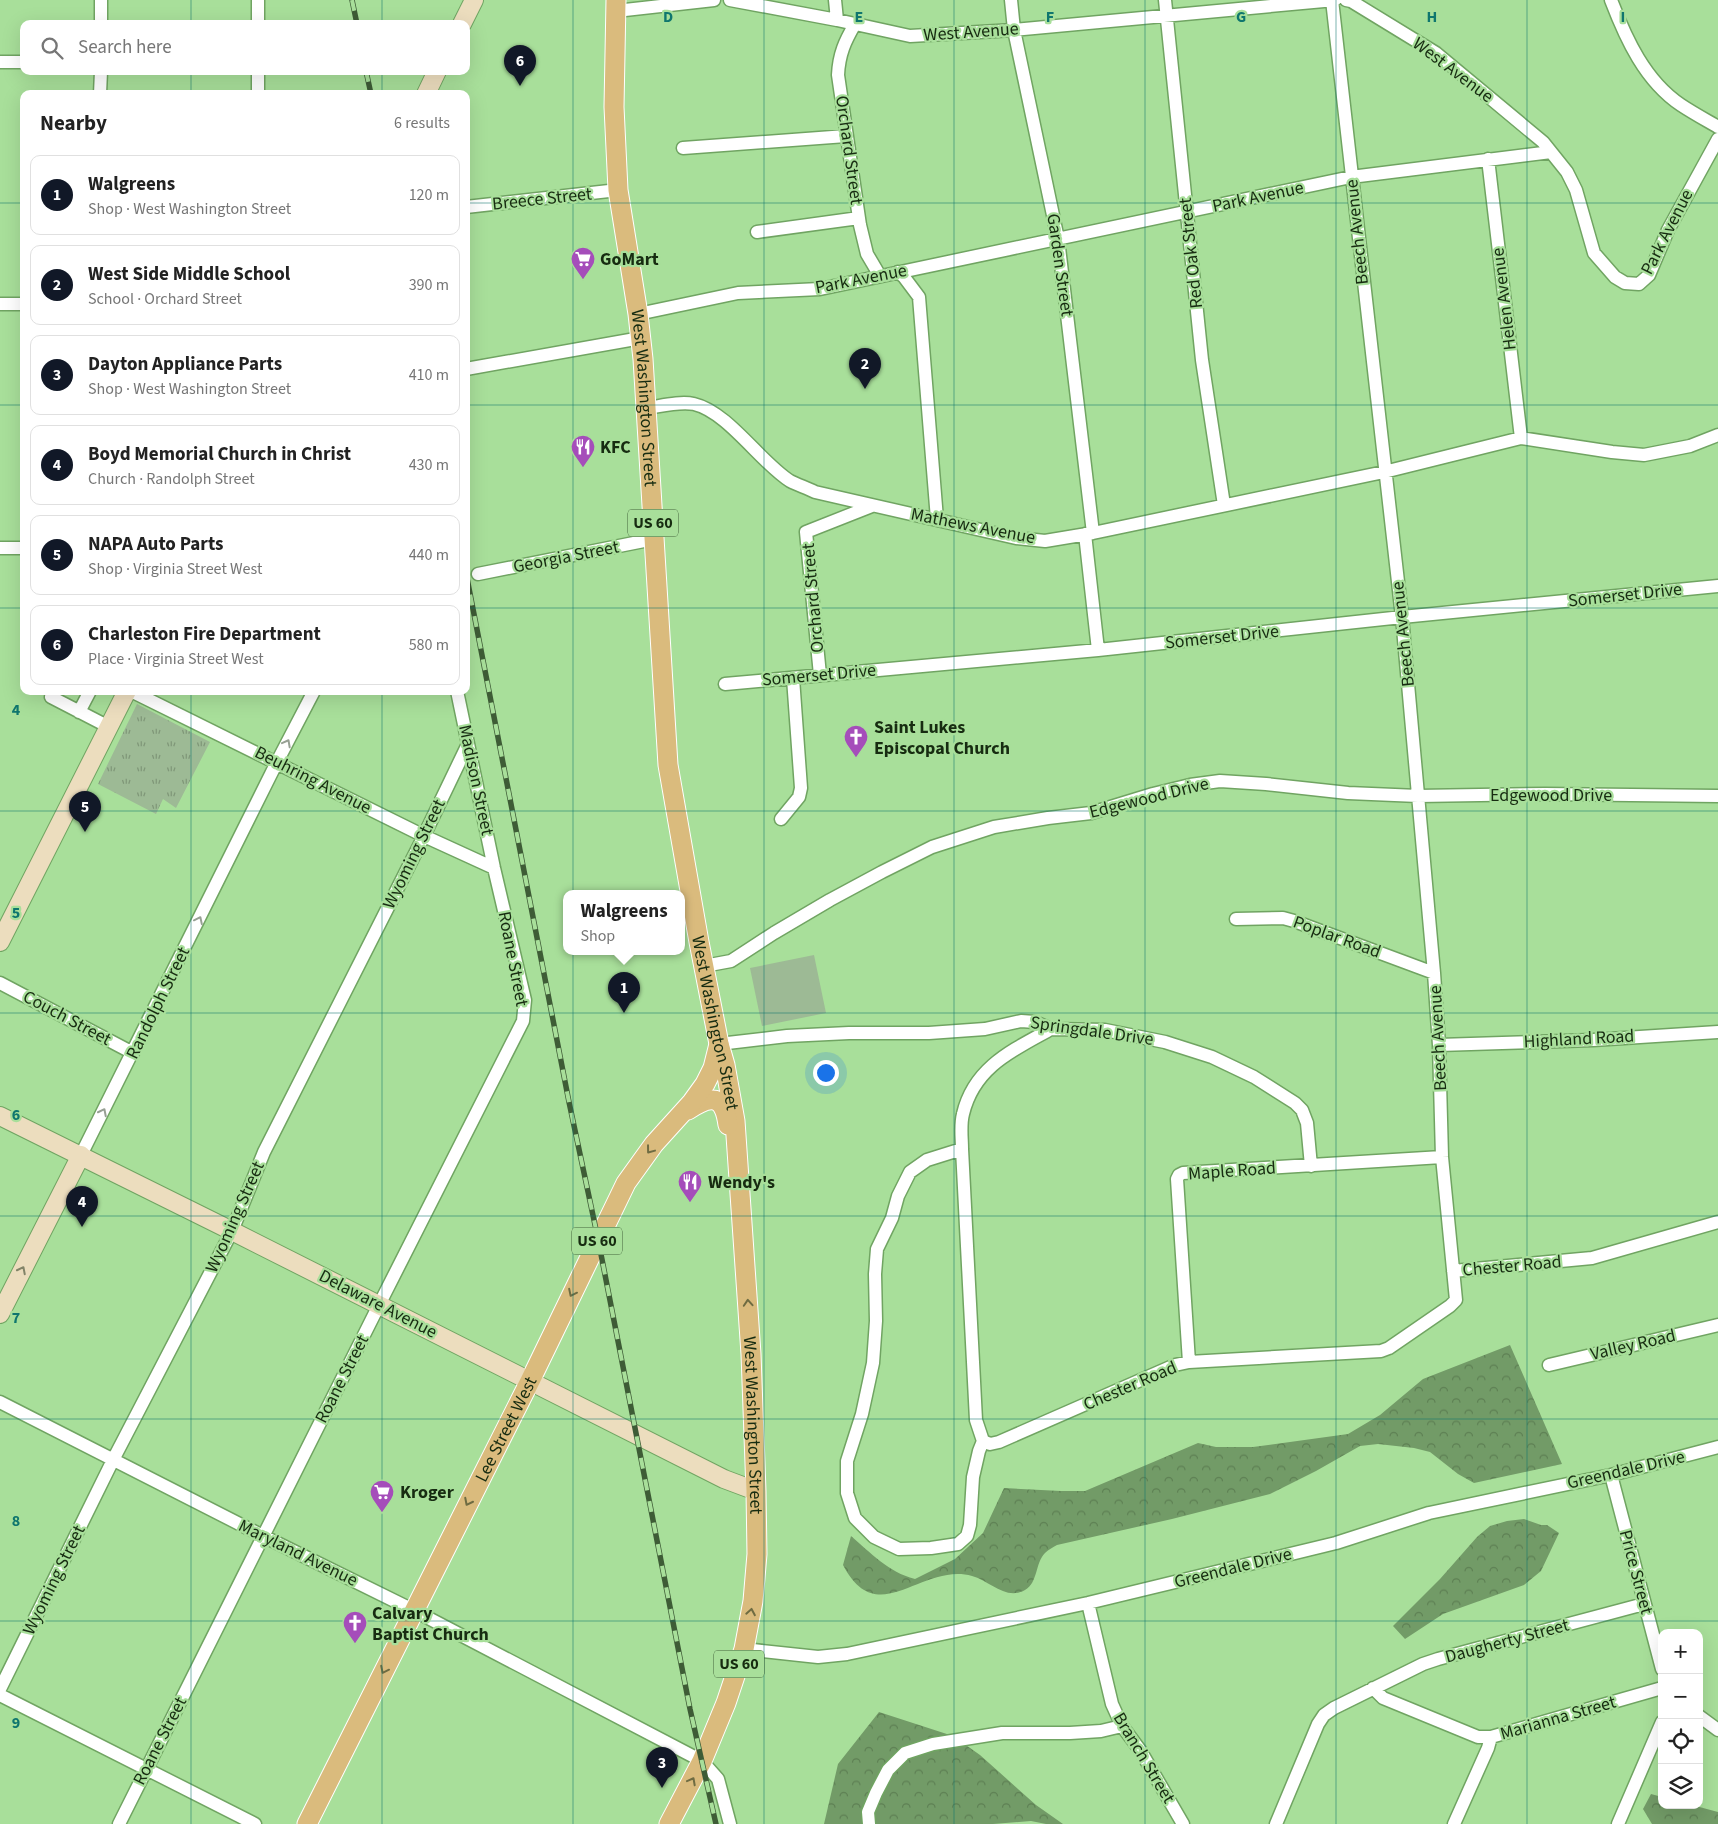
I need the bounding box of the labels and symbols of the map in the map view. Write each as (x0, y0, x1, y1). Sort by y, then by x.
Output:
text: D (663, 6, 673, 28)
text: E (855, 6, 863, 28)
text: F (1046, 6, 1054, 28)
text: G (1236, 6, 1246, 28)
text: H (1427, 6, 1437, 28)
text: I (1621, 6, 1625, 28)
street label: West Avenue (923, 16, 1020, 48)
street label: West Avenue (1407, 31, 1499, 109)
pin: 6 (504, 45, 536, 86)
street label: Orchard Street (829, 94, 869, 206)
street label: Park Avenue (1210, 175, 1306, 219)
street label: Beech Avenue (1339, 178, 1375, 286)
street label: Breece Street (491, 181, 593, 217)
street label: Park Avenue (1635, 185, 1699, 279)
street label: Red Oak Street (1173, 196, 1209, 310)
street label: Garden Street (1040, 212, 1080, 318)
supermarket icon: GoMart (570, 246, 596, 280)
street label: Helen Avenue (1485, 246, 1523, 352)
place label: GoMart (600, 247, 659, 272)
street label: Park Avenue (813, 258, 909, 300)
street label: West Washington Street (625, 308, 663, 487)
pin: 2 (849, 348, 881, 389)
restaurant icon: KFC (570, 434, 596, 468)
place label: KFC (600, 435, 631, 460)
street label: Mathews Avenue (909, 502, 1037, 550)
road number: US 60 (628, 509, 678, 536)
street label: Georgia Street (511, 535, 621, 579)
street label: Orchard Street (796, 542, 830, 654)
street label: Somerset Drive (1567, 577, 1683, 613)
street label: Beech Avenue (1385, 580, 1421, 688)
street label: Somerset Drive (1164, 619, 1280, 655)
street label: Somerset Drive (761, 658, 877, 692)
text: 4 (12, 699, 21, 721)
place label: Saint Lukes Episcopal Church (874, 715, 1010, 761)
street label: Madison Street (452, 722, 500, 838)
church icon: Saint Lukes Episcopal Church (843, 724, 869, 758)
one-way arrow (281, 739, 291, 748)
street label: Beuhring Avenue (250, 740, 376, 820)
street label: Edgewood Drive (1087, 771, 1211, 825)
street label: Edgewood Drive (1490, 783, 1612, 808)
pin: 5 (69, 791, 101, 832)
street label: Wyoming Street (377, 795, 451, 913)
text: 5 (12, 902, 20, 924)
street label: Roane Street (492, 909, 534, 1009)
street label: Poplar Road (1290, 910, 1384, 964)
one-way arrow (193, 916, 203, 925)
street label: West Washington Street (686, 933, 745, 1112)
street label: Randolph Street (120, 943, 196, 1063)
pin: 1 (608, 972, 640, 1013)
street label: Couch Street (19, 984, 115, 1052)
street label: Beech Avenue (1423, 985, 1453, 1091)
street label: Springdale Drive (1029, 1010, 1155, 1052)
street label: Highland Road (1523, 1024, 1635, 1054)
your location (813, 1060, 839, 1086)
text: 6 (12, 1104, 20, 1126)
one-way arrow (97, 1108, 107, 1117)
one-way arrow (647, 1144, 656, 1154)
street label: Maple Road (1187, 1155, 1277, 1187)
street label: Wyoming Street (199, 1157, 271, 1277)
restaurant icon: Wendy's (677, 1169, 703, 1203)
place label: Wendy's (708, 1170, 775, 1195)
pin: 4 (66, 1186, 98, 1227)
road number: US 60 (572, 1228, 622, 1254)
street label: Chester Road (1461, 1249, 1563, 1283)
street label: Delaware Avenue (315, 1263, 441, 1345)
one-way arrow (16, 1267, 26, 1276)
one-way arrow (568, 1288, 578, 1297)
one-way arrow (742, 1299, 753, 1307)
text: 7 (12, 1307, 20, 1329)
street label: Valley Road (1588, 1323, 1678, 1367)
street label: Roane Street (309, 1331, 375, 1427)
street label: West Washington Street (737, 1336, 769, 1514)
street label: Chester Road (1079, 1355, 1181, 1417)
street label: Lee Street West (469, 1372, 543, 1486)
street label: Greendale Drive (1565, 1444, 1687, 1496)
supermarket icon: Kroger (369, 1479, 395, 1513)
place label: Kroger (400, 1480, 455, 1505)
one-way arrow (464, 1497, 474, 1506)
text: 8 (12, 1510, 20, 1532)
street label: Maryland Avenue (234, 1513, 362, 1593)
street label: Wyoming Street (17, 1521, 91, 1639)
street label: Price Street (1613, 1527, 1659, 1617)
street label: Greendale Drive (1172, 1541, 1294, 1595)
place label: Calvary Baptist Church (372, 1601, 489, 1647)
one-way arrow (745, 1607, 756, 1616)
church icon: Calvary Baptist Church (342, 1610, 368, 1644)
street label: Daugherty Street (1442, 1612, 1572, 1670)
road number: US 60 (714, 1650, 764, 1678)
one-way arrow (380, 1664, 390, 1673)
street label: Marianna Street (1497, 1690, 1619, 1746)
street label: Roane Street (127, 1693, 193, 1789)
street label: Branch Street (1107, 1708, 1181, 1808)
text: 9 (12, 1712, 20, 1734)
pin: 3 (646, 1747, 678, 1788)
one-way arrow (685, 1777, 695, 1786)

